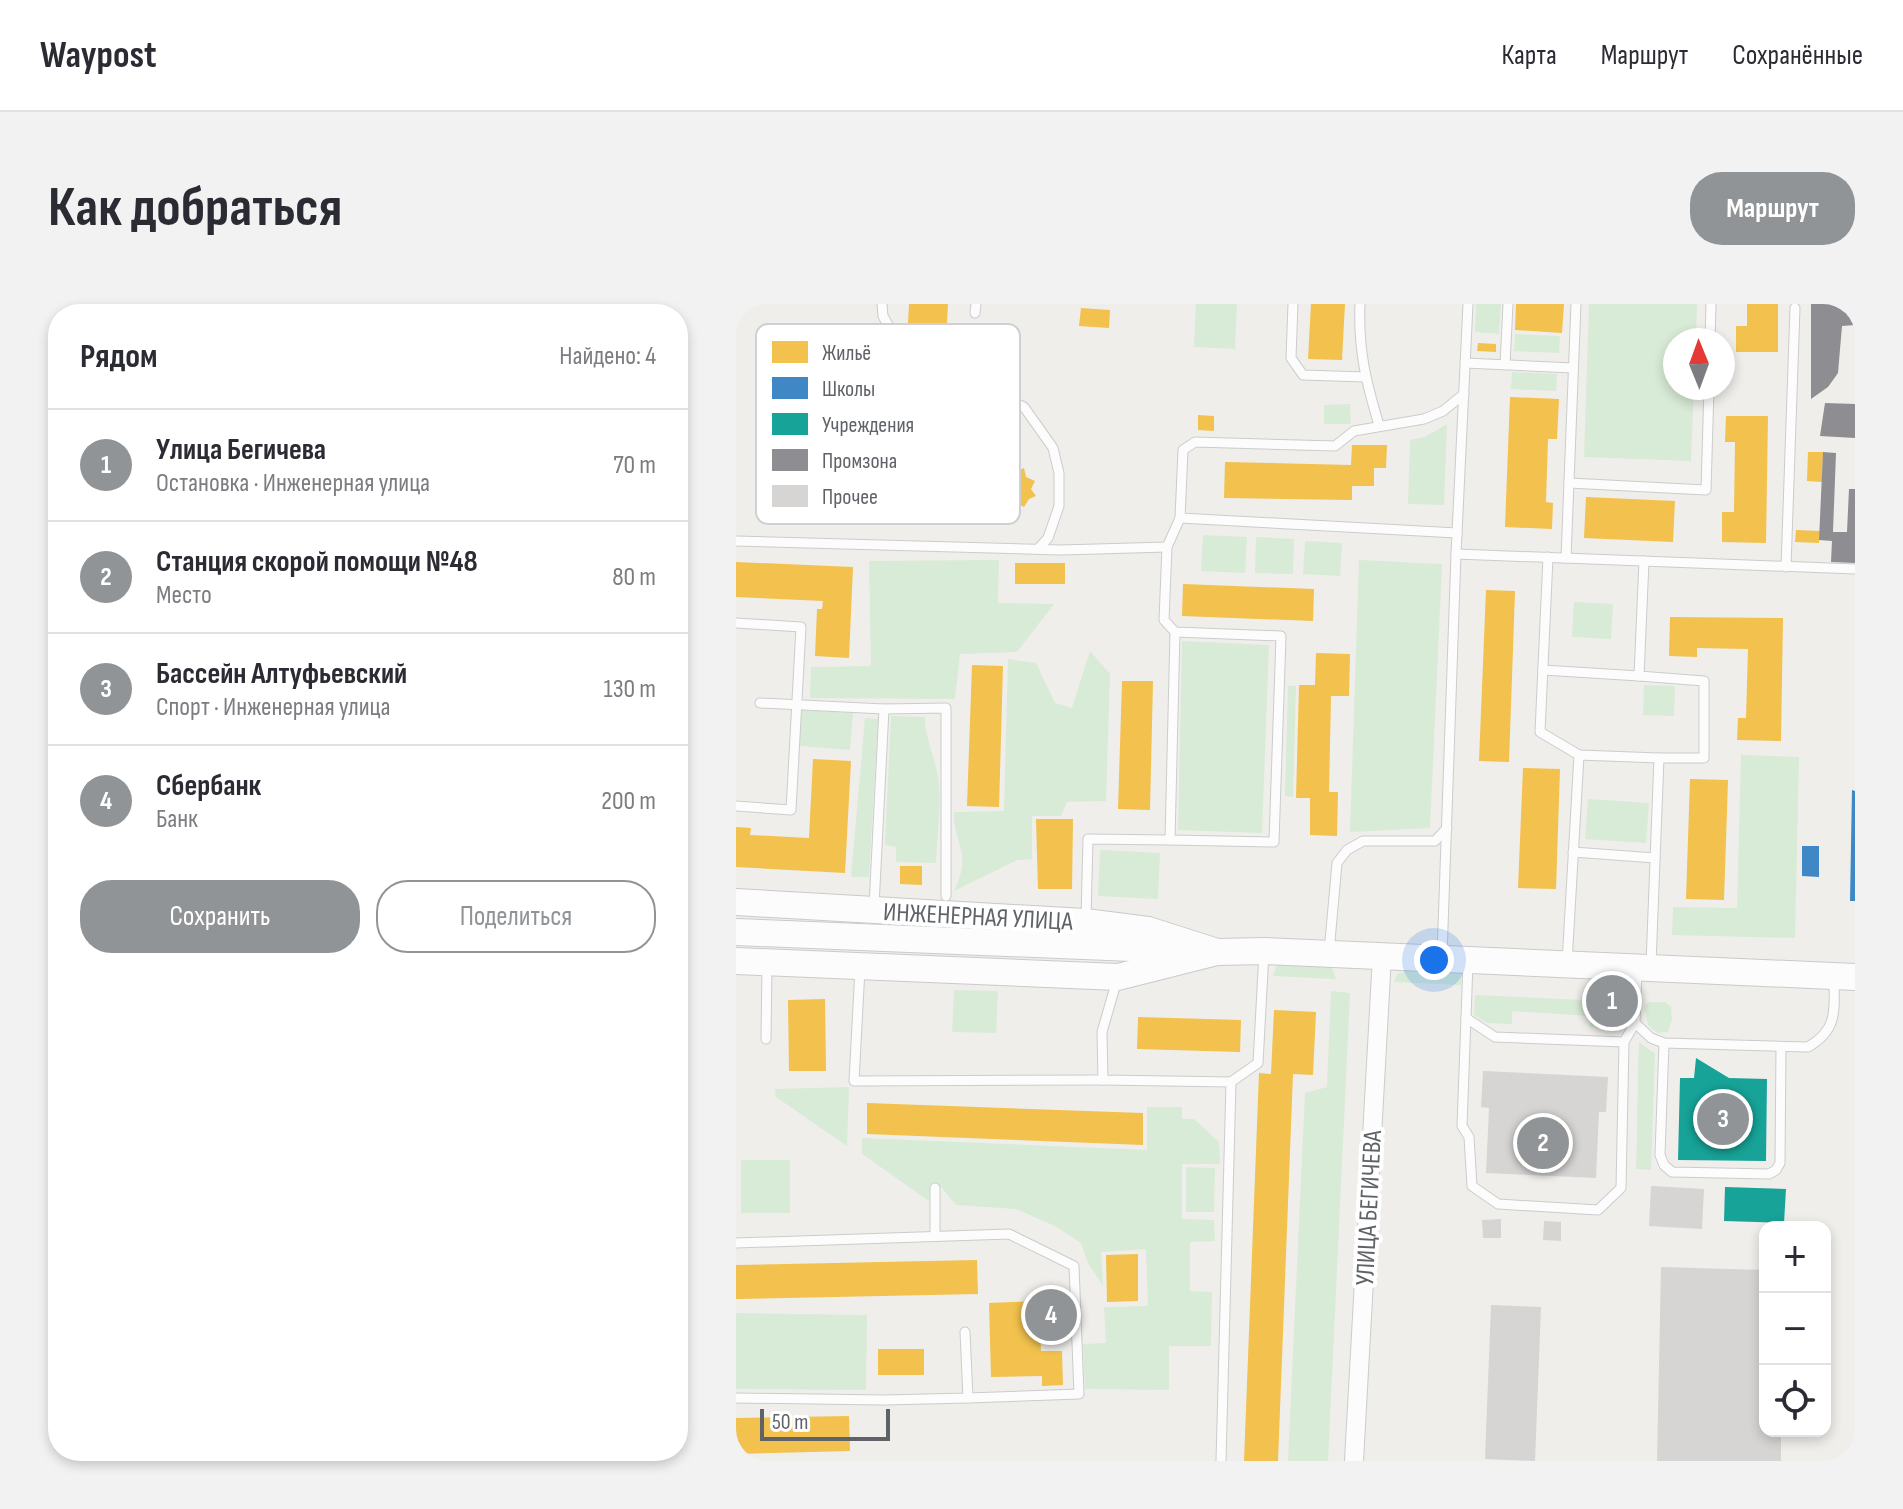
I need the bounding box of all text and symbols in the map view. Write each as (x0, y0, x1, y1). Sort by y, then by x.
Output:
text: Waypost (40, 33, 157, 78)
text: Карта (1502, 39, 1557, 72)
text: Маршрут (1601, 39, 1688, 72)
text: Сохранённые (1732, 39, 1863, 72)
button: Маршрут (1690, 172, 1855, 245)
text: Как добраться (48, 175, 342, 242)
legend (756, 324, 1020, 524)
north arrow (1663, 328, 1735, 400)
text: Рядом (80, 336, 158, 377)
text: Жильё (822, 340, 871, 367)
text: Найдено: 4 (559, 341, 656, 372)
text: Школы (822, 376, 875, 403)
text: Учреждения (822, 412, 914, 439)
text: Улица Бегичева (156, 432, 326, 468)
text: Промзона (822, 448, 897, 475)
text: 1 (101, 450, 111, 481)
text: 70 m (613, 450, 656, 481)
text: Остановка · Инженерная улица (156, 468, 430, 499)
text: Прочее (822, 484, 878, 511)
text: Станция скорой помощи №48 (156, 544, 478, 580)
text: 2 (100, 562, 112, 593)
text: 80 m (612, 562, 656, 593)
text: Место (156, 580, 212, 611)
text: Бассейн Алтуфьевский (156, 656, 407, 692)
text: 3 (100, 674, 112, 705)
text: 130 m (604, 674, 656, 705)
text: Спорт · Инженерная улица (156, 692, 390, 723)
text: Сбербанк (156, 768, 261, 804)
text: 4 (100, 786, 112, 817)
text: 200 m (601, 786, 656, 817)
text: Банк (156, 804, 198, 835)
button: Сохранить (80, 880, 360, 953)
button: Поделиться (376, 880, 656, 953)
street label: ИНЖЕНЕРНАЯ УЛИЦА (882, 897, 1074, 938)
your location (1414, 940, 1454, 980)
pin: 1 (1586, 971, 1638, 1031)
pin: 3 (1697, 1089, 1749, 1149)
pin: 2 (1517, 1113, 1569, 1173)
street label: УЛИЦА БЕГИЧЕВА (1350, 1129, 1389, 1287)
map controls (1759, 1221, 1831, 1437)
button: + (1759, 1221, 1831, 1293)
pin: 4 (1025, 1285, 1077, 1345)
button: − (1759, 1293, 1831, 1365)
button: locate (1759, 1365, 1831, 1437)
scale bar (760, 1405, 890, 1441)
text: 50 m (772, 1409, 808, 1436)

